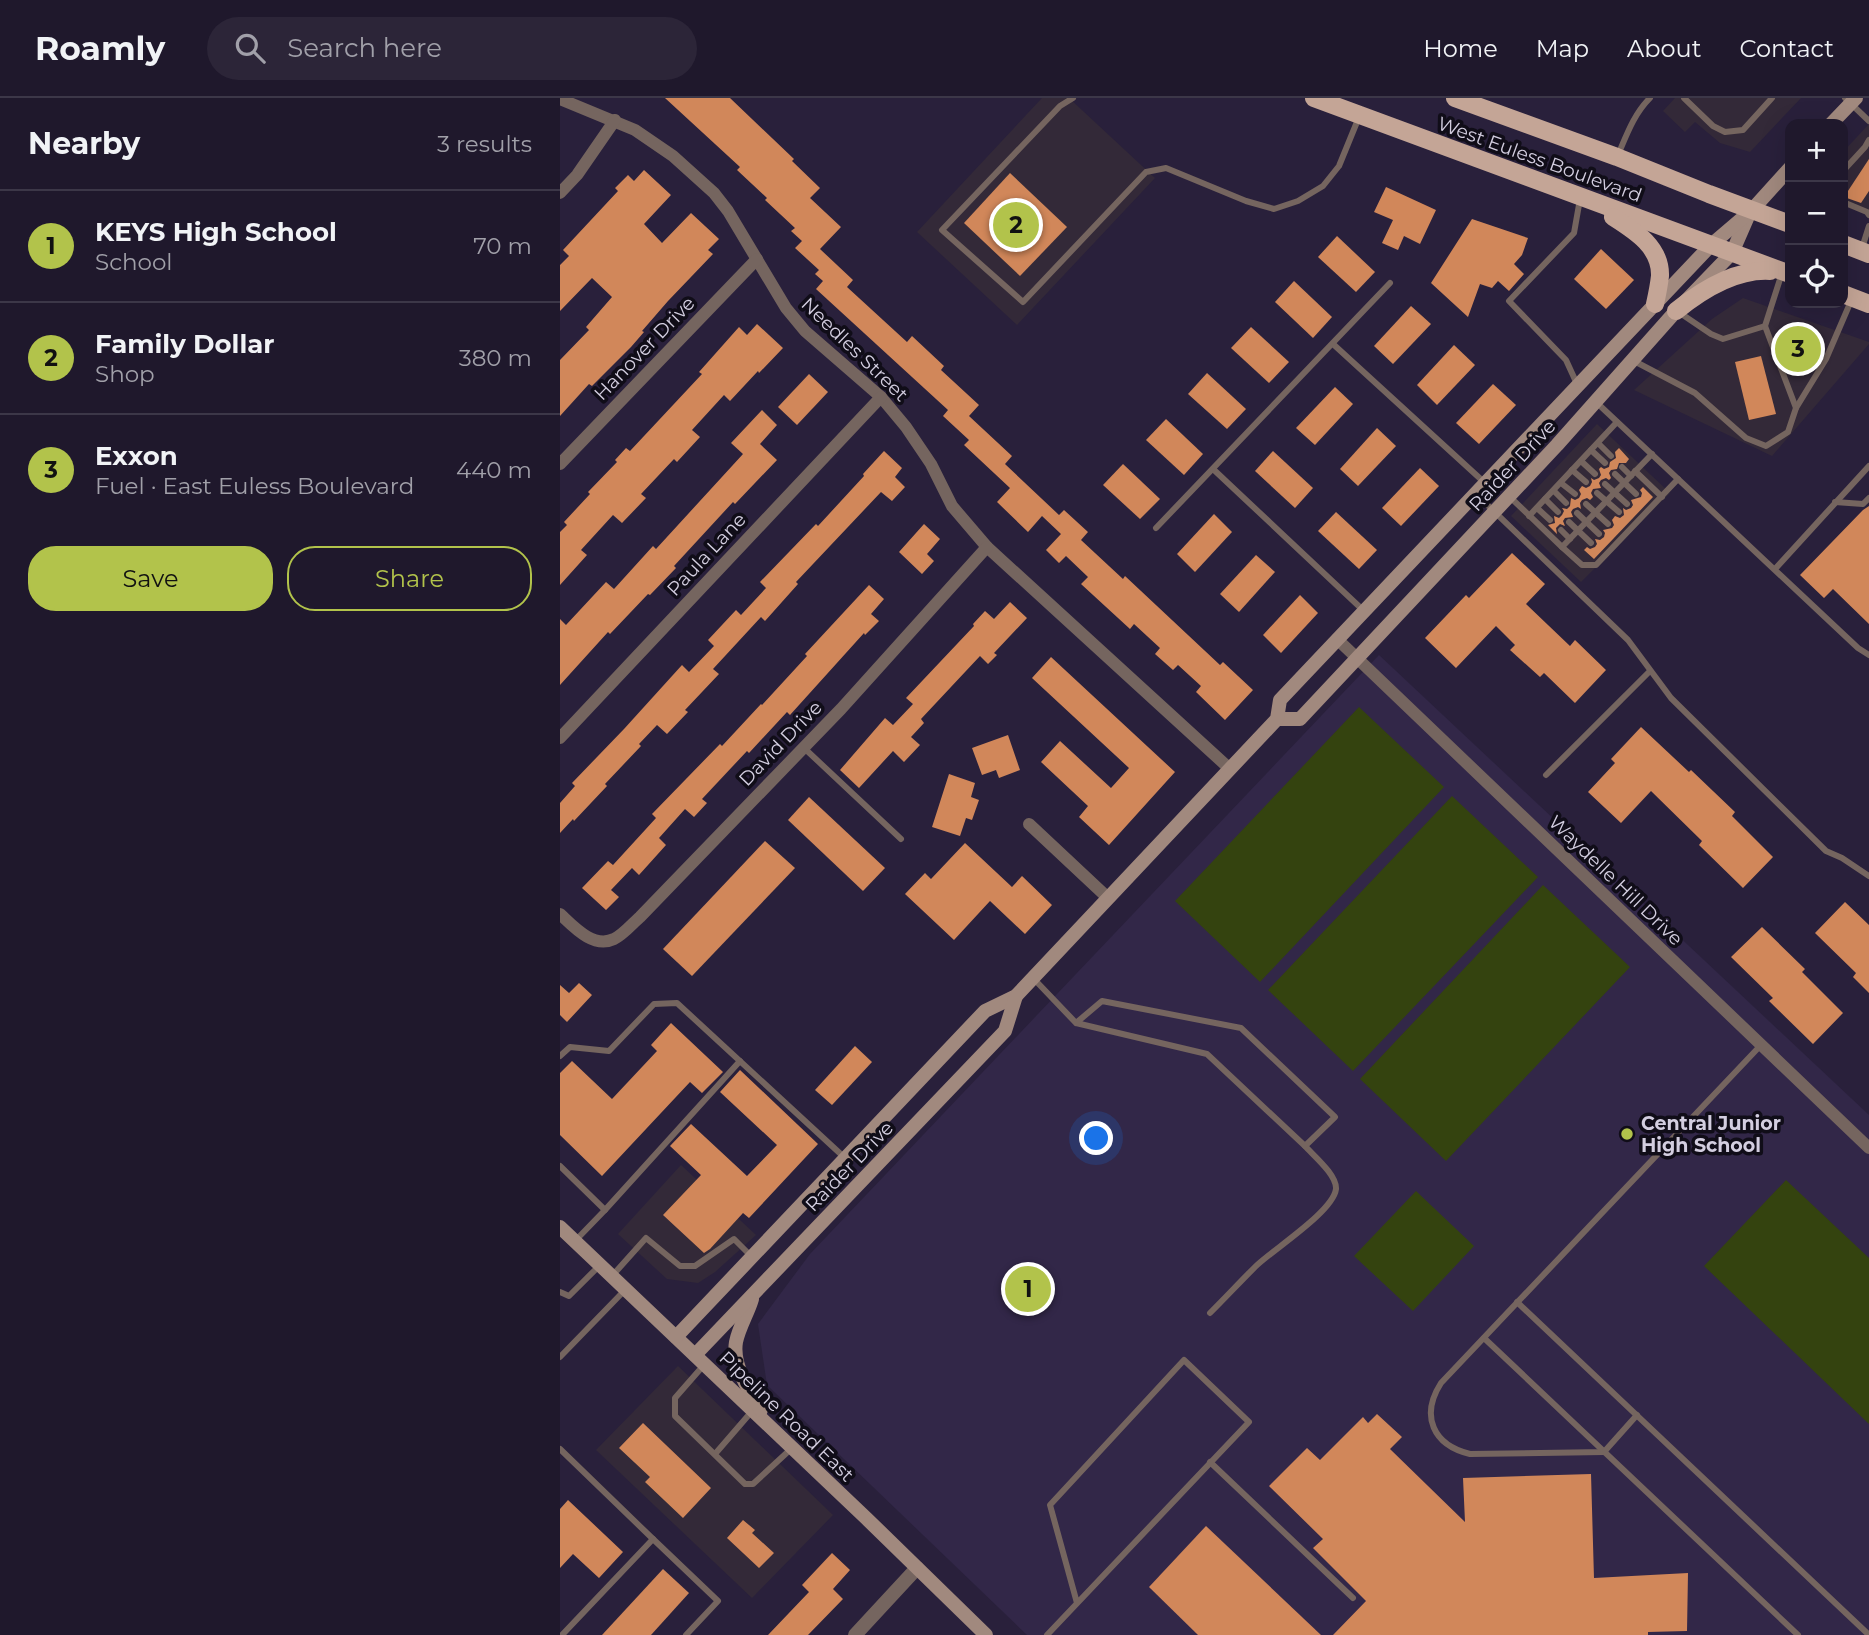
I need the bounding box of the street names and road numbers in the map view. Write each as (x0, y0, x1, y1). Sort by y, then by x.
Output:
street label: West Euless Boulevard (1435, 112, 1645, 207)
street label: Hanover Drive (589, 292, 700, 405)
street label: Needles Street (796, 293, 913, 406)
street label: Raider Drive (1464, 415, 1561, 516)
street label: Paula Lane (662, 508, 751, 601)
street label: David Drive (734, 696, 827, 791)
street label: Waydelle Hill Drive (1544, 810, 1687, 950)
street label: Raider Drive (801, 1116, 898, 1216)
street label: Pipeline Road East (715, 1346, 859, 1487)

